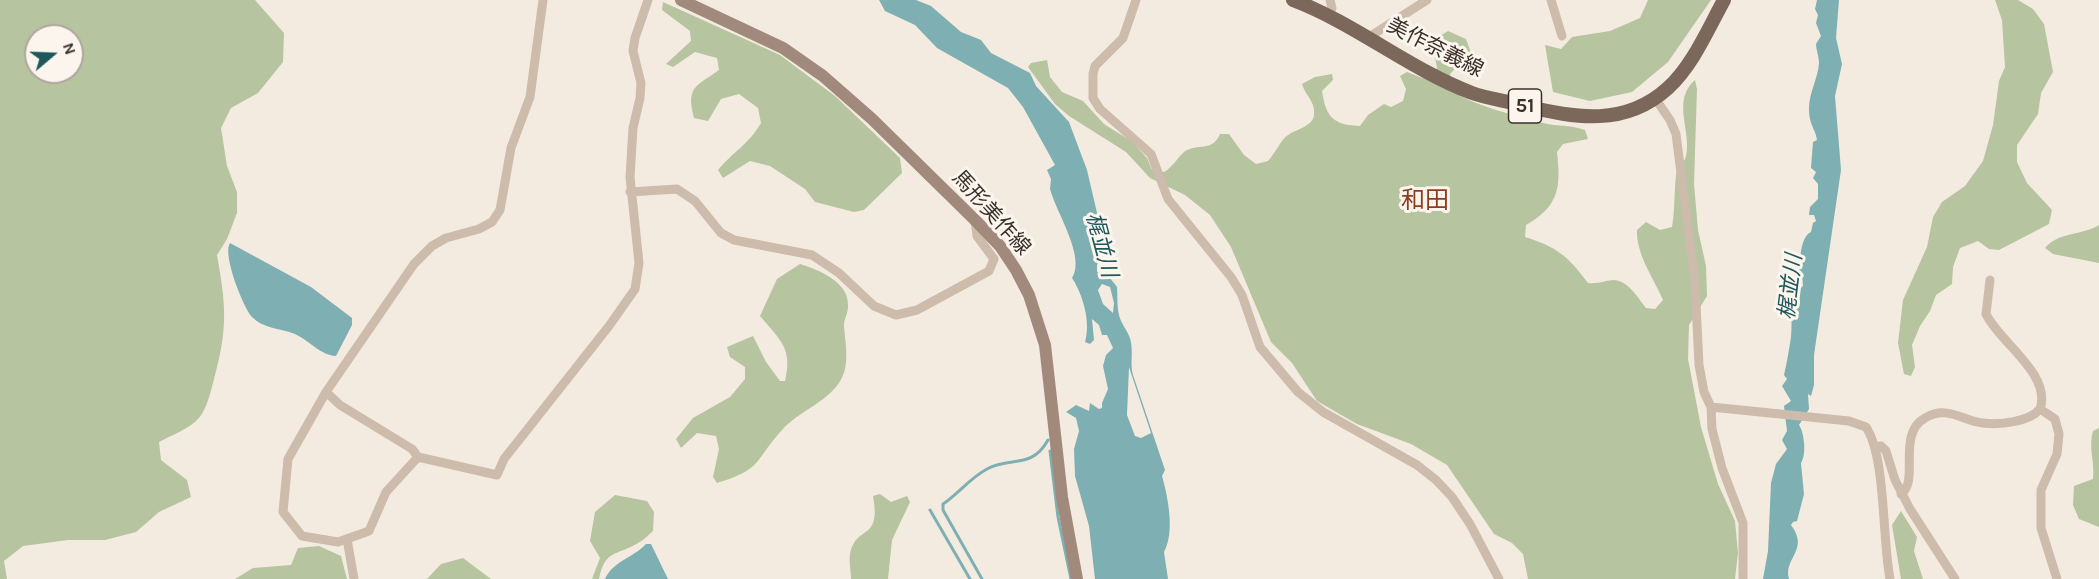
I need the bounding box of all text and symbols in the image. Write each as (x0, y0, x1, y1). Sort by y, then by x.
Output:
street label: 美作奈義線 (1383, 13, 1487, 83)
north arrow (24, 24, 84, 84)
text: N (59, 40, 80, 57)
road number: 51 (1508, 89, 1541, 123)
street label: 馬形美作線 (947, 166, 1035, 260)
district label: 和田 (1401, 187, 1449, 215)
water label: 梶並川 (1080, 210, 1122, 280)
water label: 梶並川 (1774, 253, 1808, 321)

